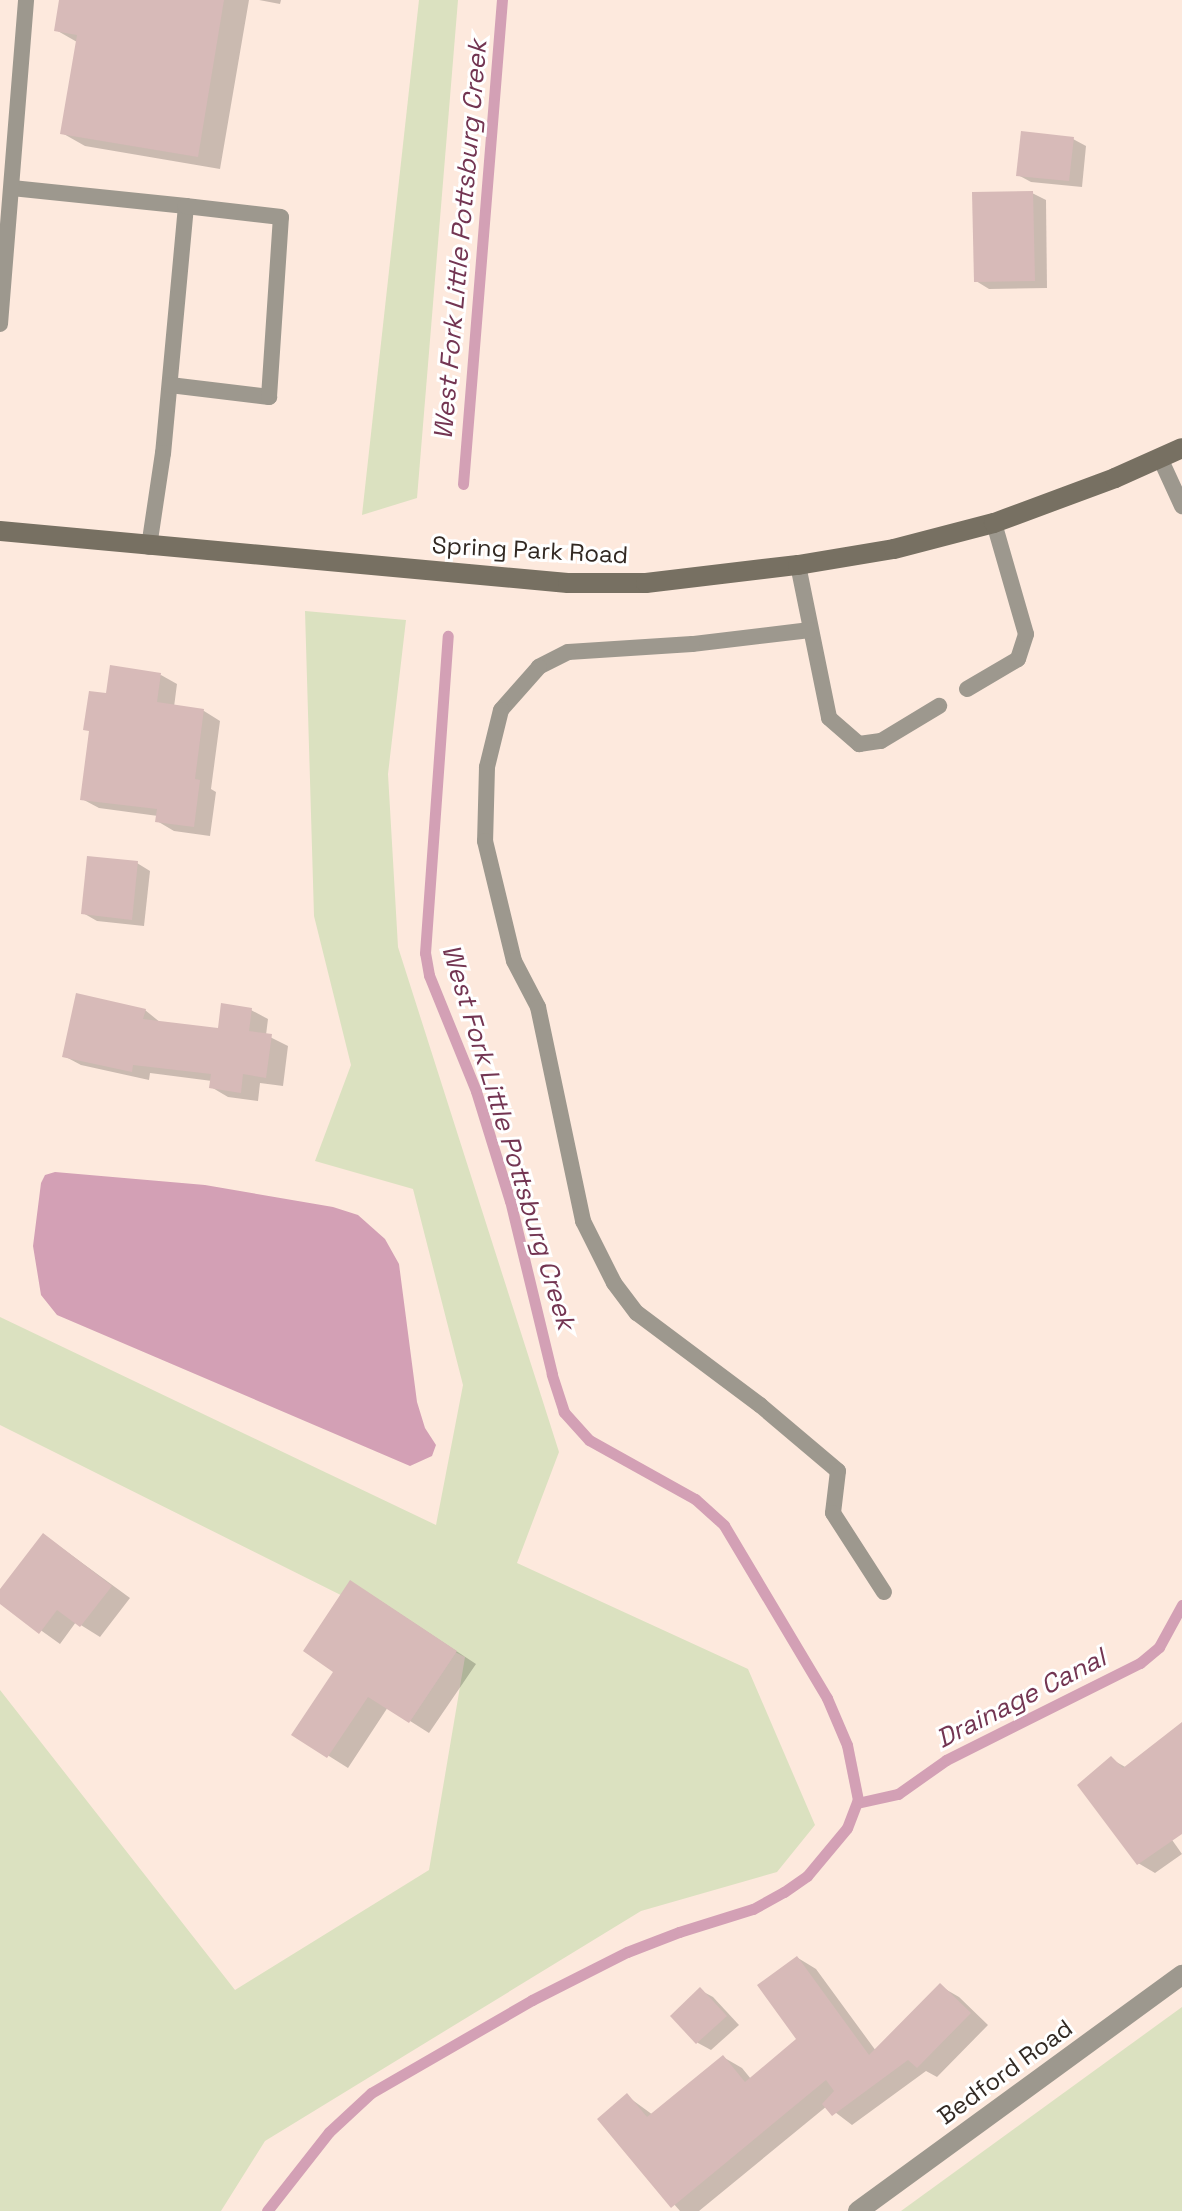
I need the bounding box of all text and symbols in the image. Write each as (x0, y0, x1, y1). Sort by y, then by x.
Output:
water label: West Fork Little Pottsburg Creek (428, 39, 494, 441)
street label: Spring Park Road (431, 530, 629, 570)
water label: West Fork Little Pottsburg Creek (434, 941, 582, 1333)
water label: Drainage Canal (931, 1643, 1111, 1755)
street label: Bedford Road (932, 2013, 1078, 2131)

